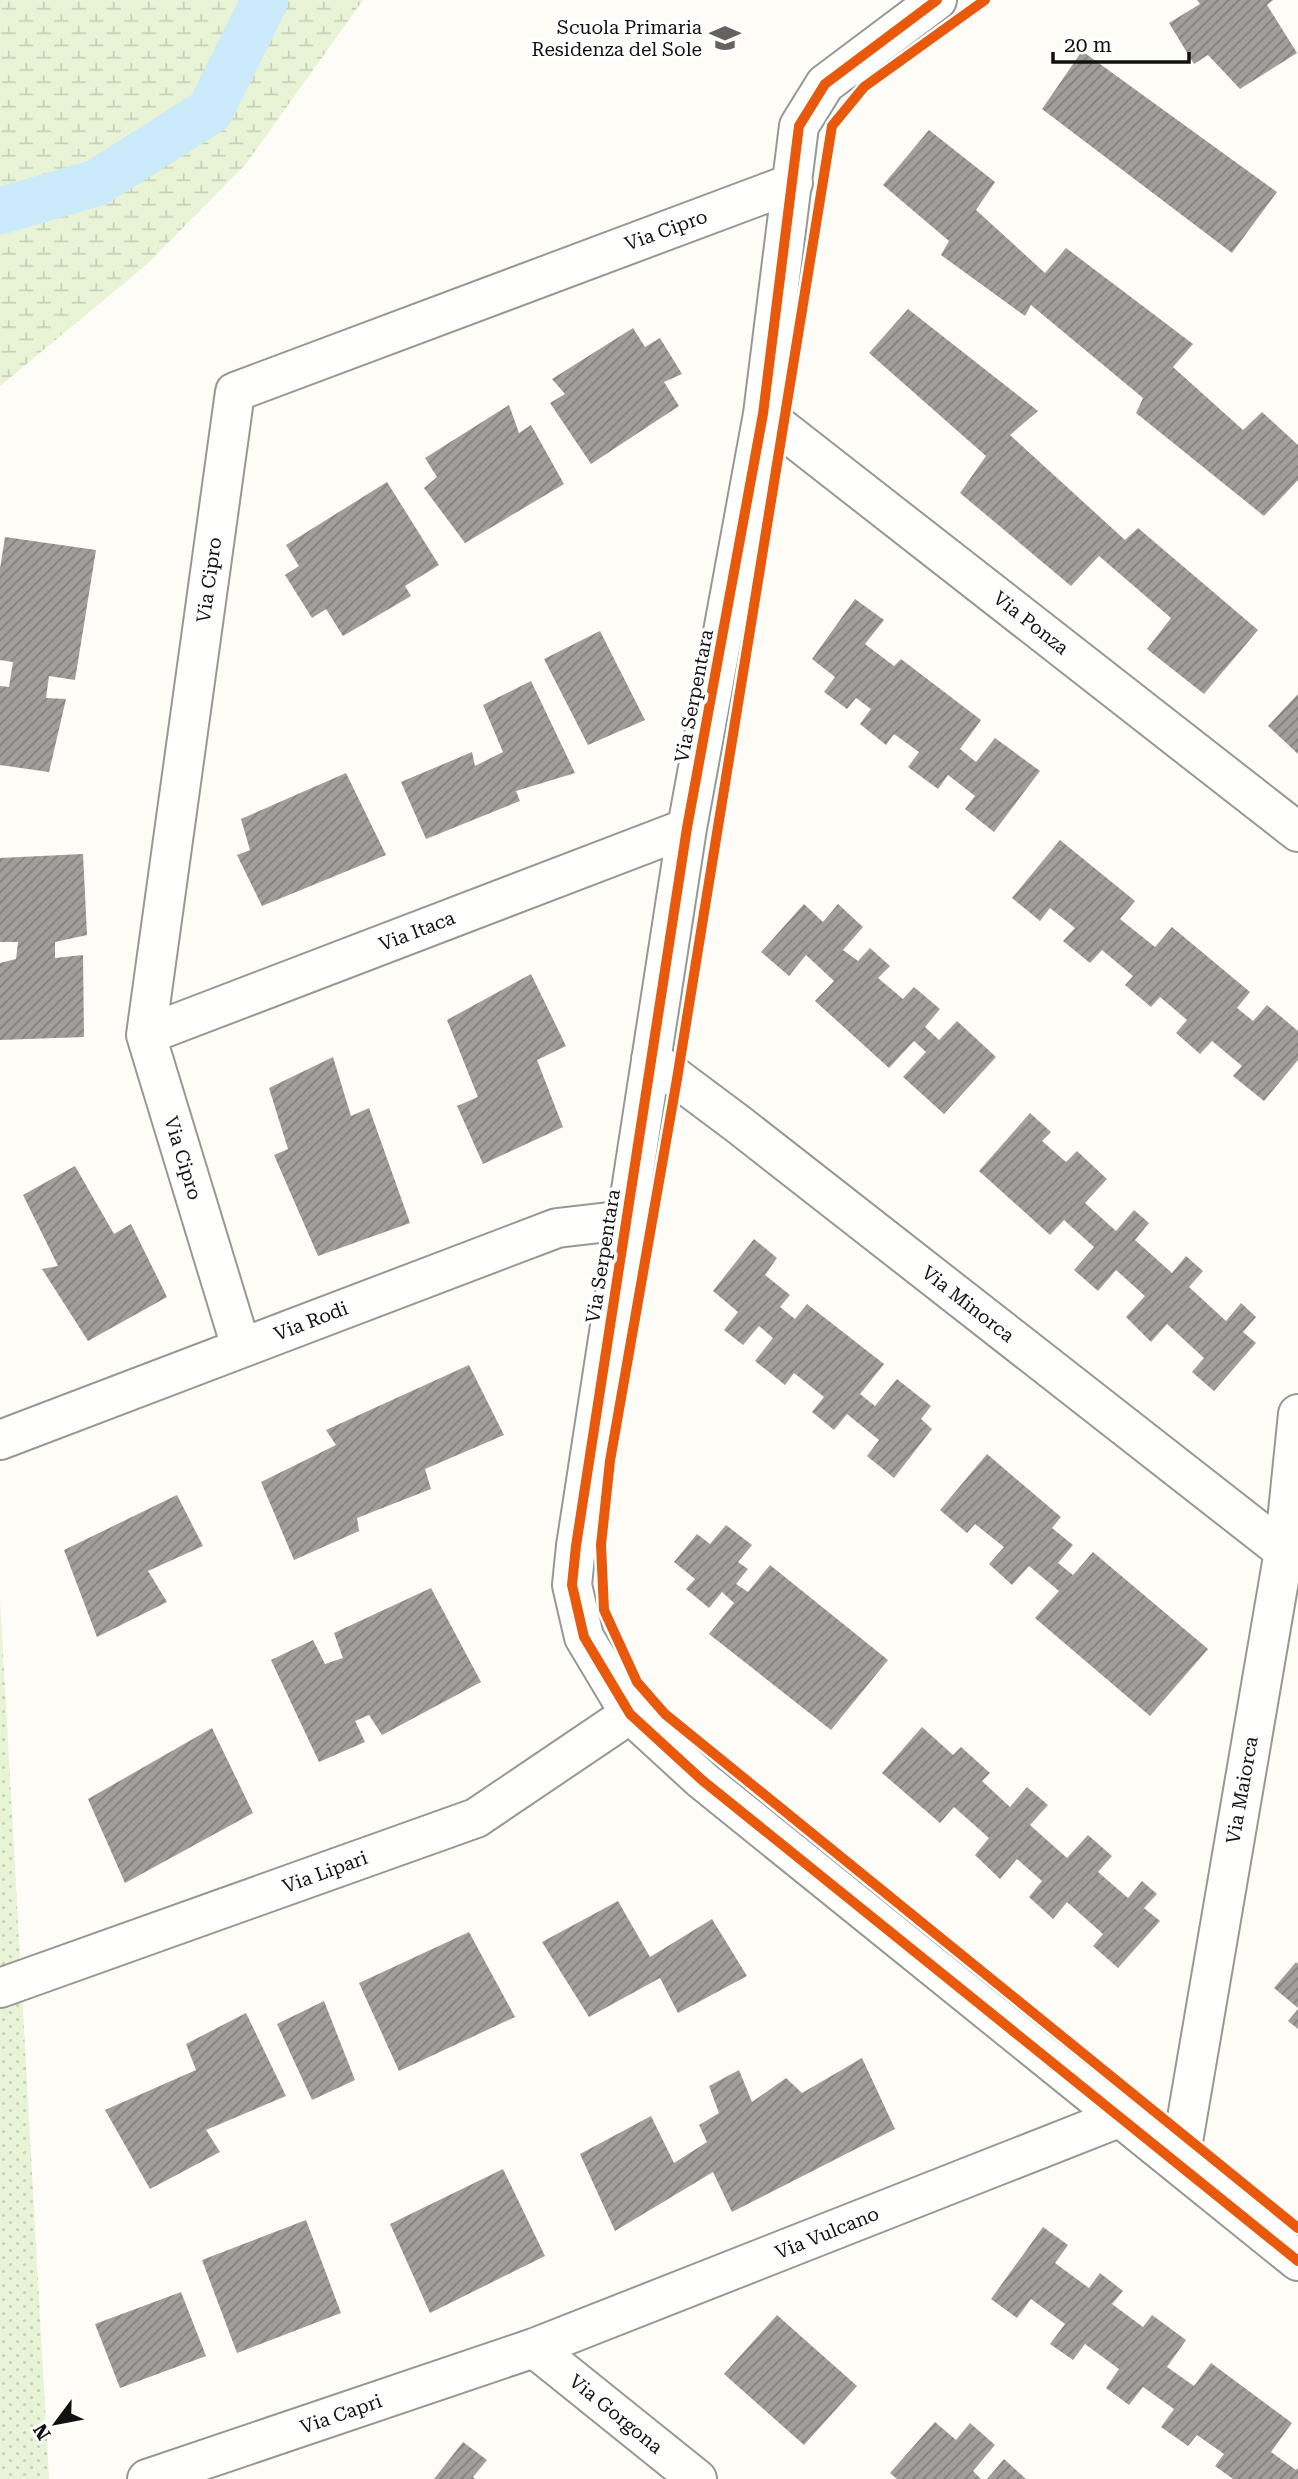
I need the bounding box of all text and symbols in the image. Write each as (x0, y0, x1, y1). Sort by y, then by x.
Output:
place label: Scuola Primaria Residenza del Sole (531, 16, 703, 61)
school or university icon: Scuola Primaria Residenza del Sole (708, 21, 742, 55)
scale bar (1053, 21, 1190, 65)
text: 20 m (1064, 33, 1112, 57)
street label: Via Cipro (622, 204, 710, 256)
street label: Via Cipro (192, 536, 226, 624)
street label: Via Ponza (989, 586, 1074, 660)
street label: Via Serpentara (670, 627, 718, 765)
street label: Via Itaca (376, 906, 459, 956)
street label: Via Cipro (159, 1113, 207, 1203)
street label: Via Serpentara (581, 1187, 625, 1325)
street label: Via Minorca (917, 1261, 1019, 1348)
street label: Via Rodi (271, 1296, 351, 1346)
street label: Via Maiorca (1221, 1734, 1263, 1846)
street label: Via Lipari (279, 1846, 371, 1898)
street label: Via Vulcano (772, 2202, 882, 2264)
street label: Via Gorgona (565, 2369, 668, 2459)
north arrow (21, 2388, 91, 2458)
street label: Via Capri (297, 2389, 385, 2439)
text: N (28, 2419, 56, 2444)

